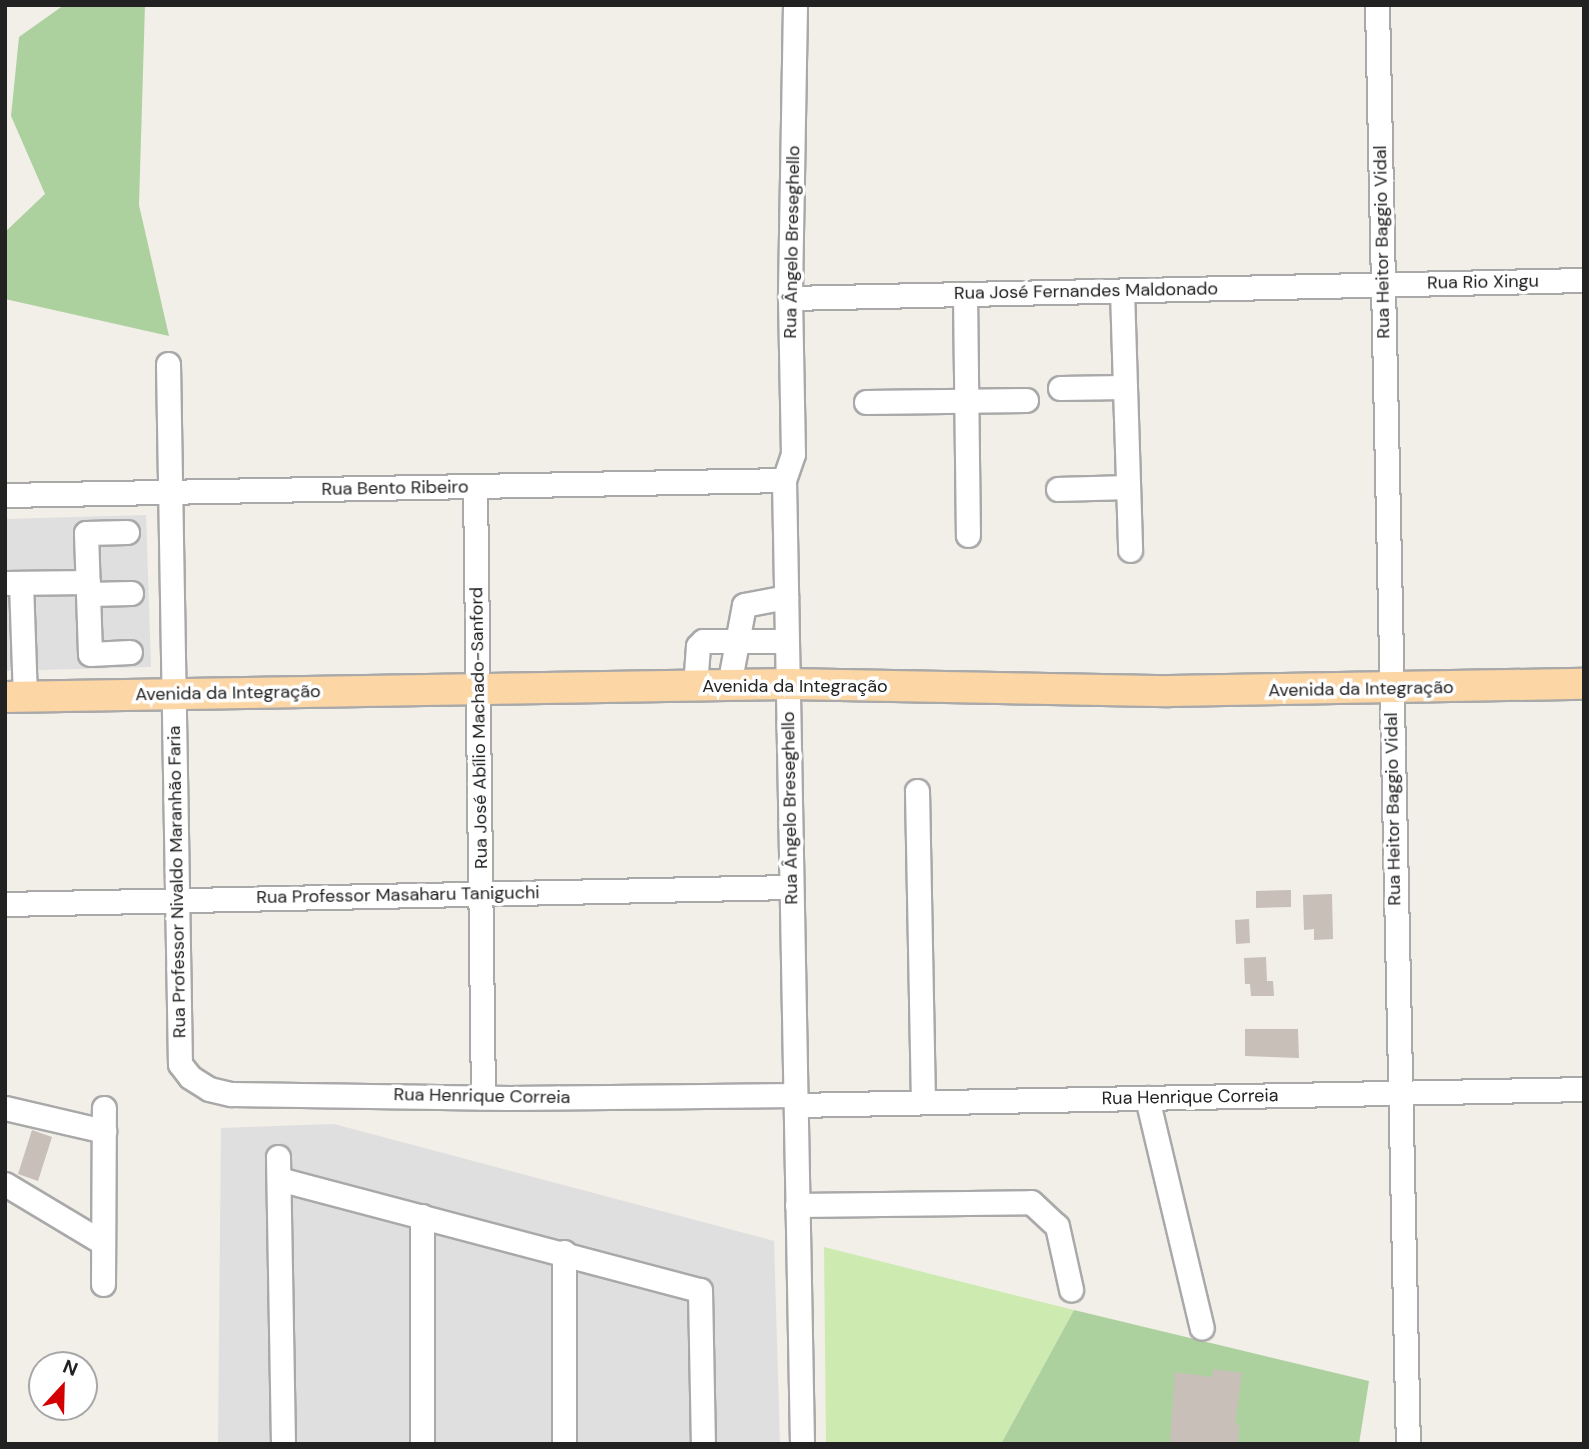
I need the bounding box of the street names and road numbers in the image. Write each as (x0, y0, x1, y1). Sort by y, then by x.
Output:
street label: Rua Ângelo Breseghello (780, 145, 804, 339)
street label: Rua Heitor Baggio Vidal (1370, 145, 1394, 339)
street label: Rua Rio Xingu (1427, 270, 1539, 294)
street label: Rua José Fernandes Maldonado (954, 278, 1218, 304)
street label: Rua Bento Ribeiro (321, 476, 469, 500)
street label: Rua José Abílio Machado-Sanford (466, 587, 492, 869)
street label: Avenida da Integração (702, 675, 888, 697)
street label: Avenida da Integração (1268, 677, 1454, 701)
street label: Avenida da Integração (135, 681, 321, 705)
street label: Rua Ângelo Breseghello (778, 711, 802, 905)
street label: Rua Heitor Baggio Vidal (1381, 712, 1405, 906)
street label: Rua Professor Nivaldo Maranhão Faria (163, 726, 191, 1038)
street label: Rua Professor Masaharu Taniguchi (256, 882, 540, 908)
street label: Rua Henrique Correia (393, 1084, 571, 1108)
street label: Rua Henrique Correia (1101, 1085, 1279, 1109)

